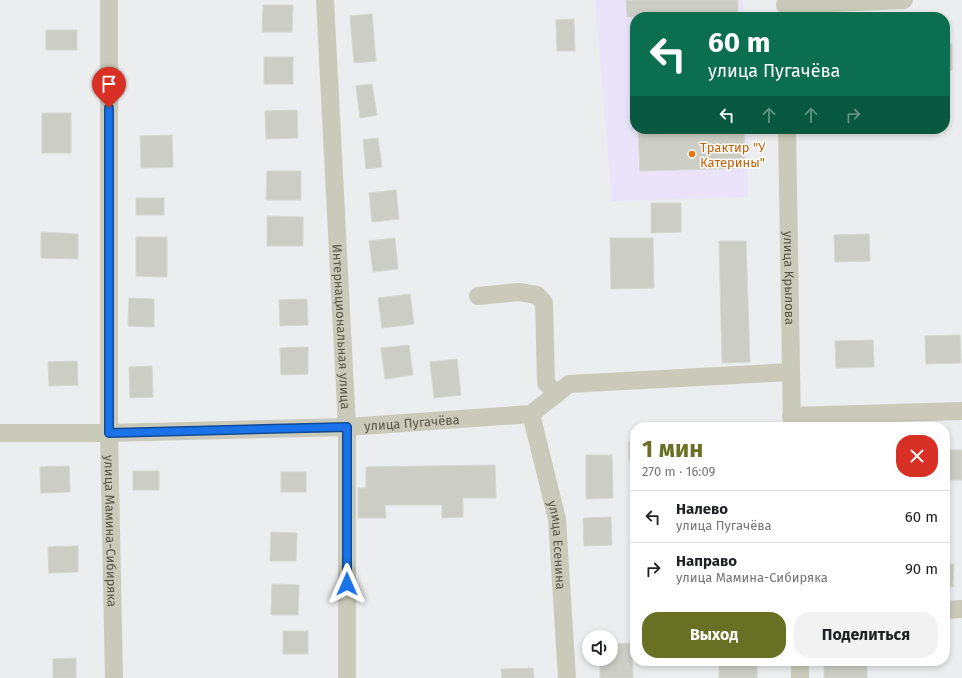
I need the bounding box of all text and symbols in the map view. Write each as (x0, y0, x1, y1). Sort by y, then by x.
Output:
text: 60 m (708, 26, 770, 59)
icon: left (642, 28, 694, 80)
text: улица Пугачёва (708, 60, 840, 82)
pin (92, 67, 126, 108)
icon: arrive (98, 73, 120, 95)
icon: left (716, 104, 738, 126)
icon: ahead (758, 104, 780, 126)
icon: ahead (800, 104, 822, 126)
icon: right (842, 104, 864, 126)
place label: Трактир "У Катерины" (700, 140, 766, 170)
marker: Трактир "У Катерины" (687, 149, 697, 159)
street label: улица Крылова (781, 231, 798, 325)
street label: Интернациональная улица (330, 244, 354, 410)
street label: улица Пугачёва (364, 412, 460, 433)
text: 1 мин (642, 435, 703, 463)
button: close (896, 435, 938, 477)
street label: улица Мамина-Сибиряка (102, 455, 120, 607)
text: 270 m · 16:09 (642, 464, 715, 479)
street label: улица Есенина (545, 499, 569, 590)
text: Налево (676, 500, 728, 518)
icon: left (642, 506, 664, 528)
text: 60 m (905, 508, 938, 526)
text: улица Пугачёва (676, 518, 772, 533)
text: Направо (676, 552, 737, 570)
icon: right (642, 558, 664, 580)
text: 90 m (905, 560, 938, 578)
position arrow (326, 563, 368, 605)
text: улица Мамина-Сибиряка (676, 570, 828, 585)
button: Выход (642, 612, 786, 658)
button: Поделиться (794, 612, 938, 658)
map controls (582, 630, 618, 666)
button: sound (582, 630, 618, 666)

